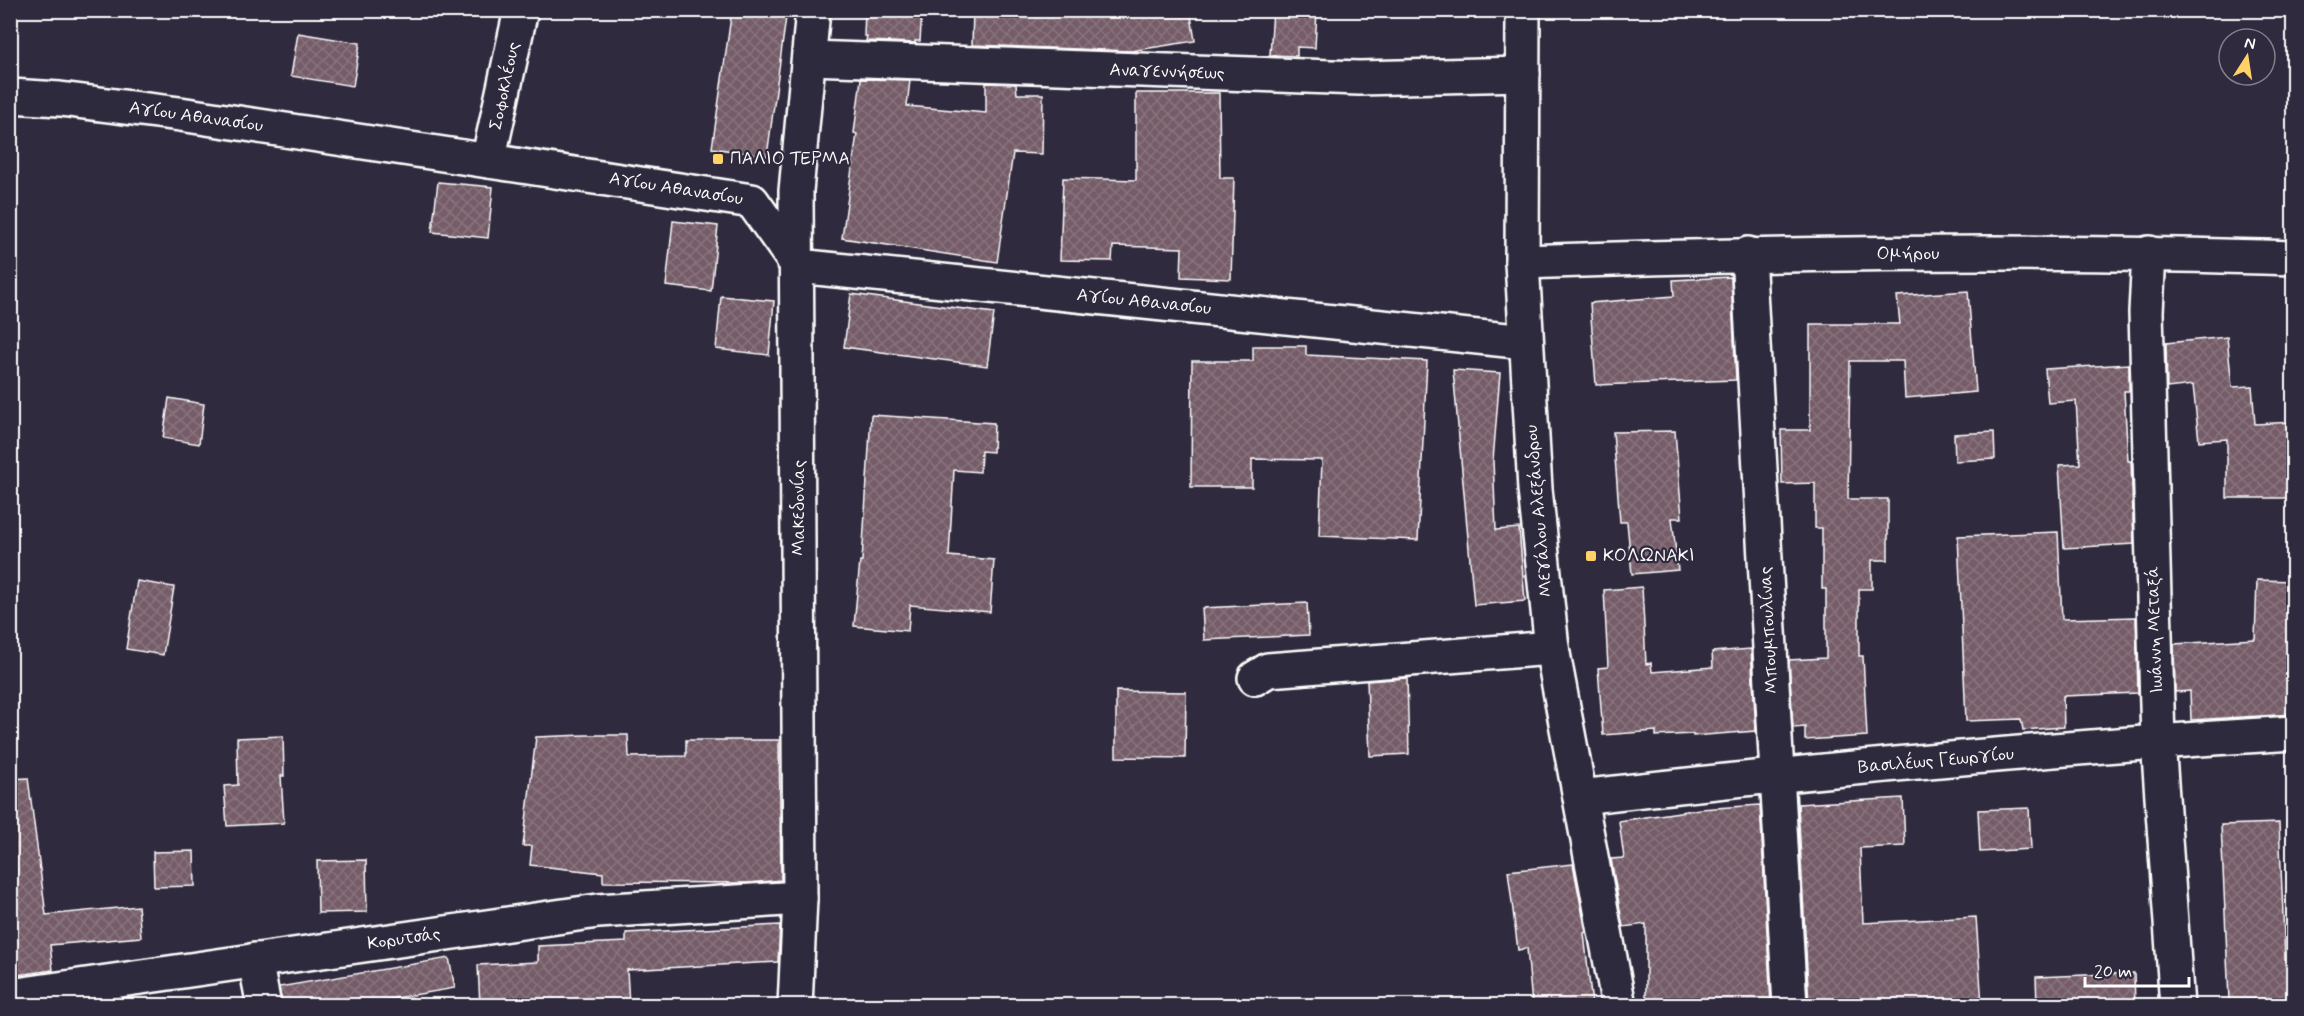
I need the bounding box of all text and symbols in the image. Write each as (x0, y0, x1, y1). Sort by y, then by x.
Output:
north arrow (2217, 27, 2277, 87)
text: N (2242, 32, 2257, 55)
street label: Σοφοκλέους (483, 39, 526, 132)
street label: Αναγεννήσεως (1109, 58, 1225, 86)
street label: Αγίου Αθανασίου (127, 96, 265, 138)
place label: ΠΑΛΙΟ ΤΕΡΜΑ (730, 147, 850, 171)
marker: ΠΑΛΙΟ ΤΕΡΜΑ (711, 152, 725, 166)
street label: Αγίου Αθανασίου (607, 167, 745, 211)
street label: Ομήρου (1877, 242, 1939, 266)
street label: Αγίου Αθανασίου (1076, 283, 1212, 321)
street label: Μεγάλου Αλεξάνδρου (1520, 424, 1558, 598)
street label: Μακεδονίας (787, 460, 811, 556)
place label: ΚΟΛΩΝΑΚΙ (1603, 544, 1695, 568)
marker: ΚΟΛΩΝΑΚΙ (1584, 549, 1598, 563)
street label: Μπουμπουλίνας (1754, 566, 1784, 694)
street label: Ιωάννη Μεταξά (2141, 566, 2169, 694)
street label: Βασιλέως Γεωργίου (1857, 741, 2015, 780)
street label: Κορυτσάς (366, 922, 442, 956)
scale bar (2085, 950, 2188, 988)
text: 20 m (2094, 960, 2132, 984)

